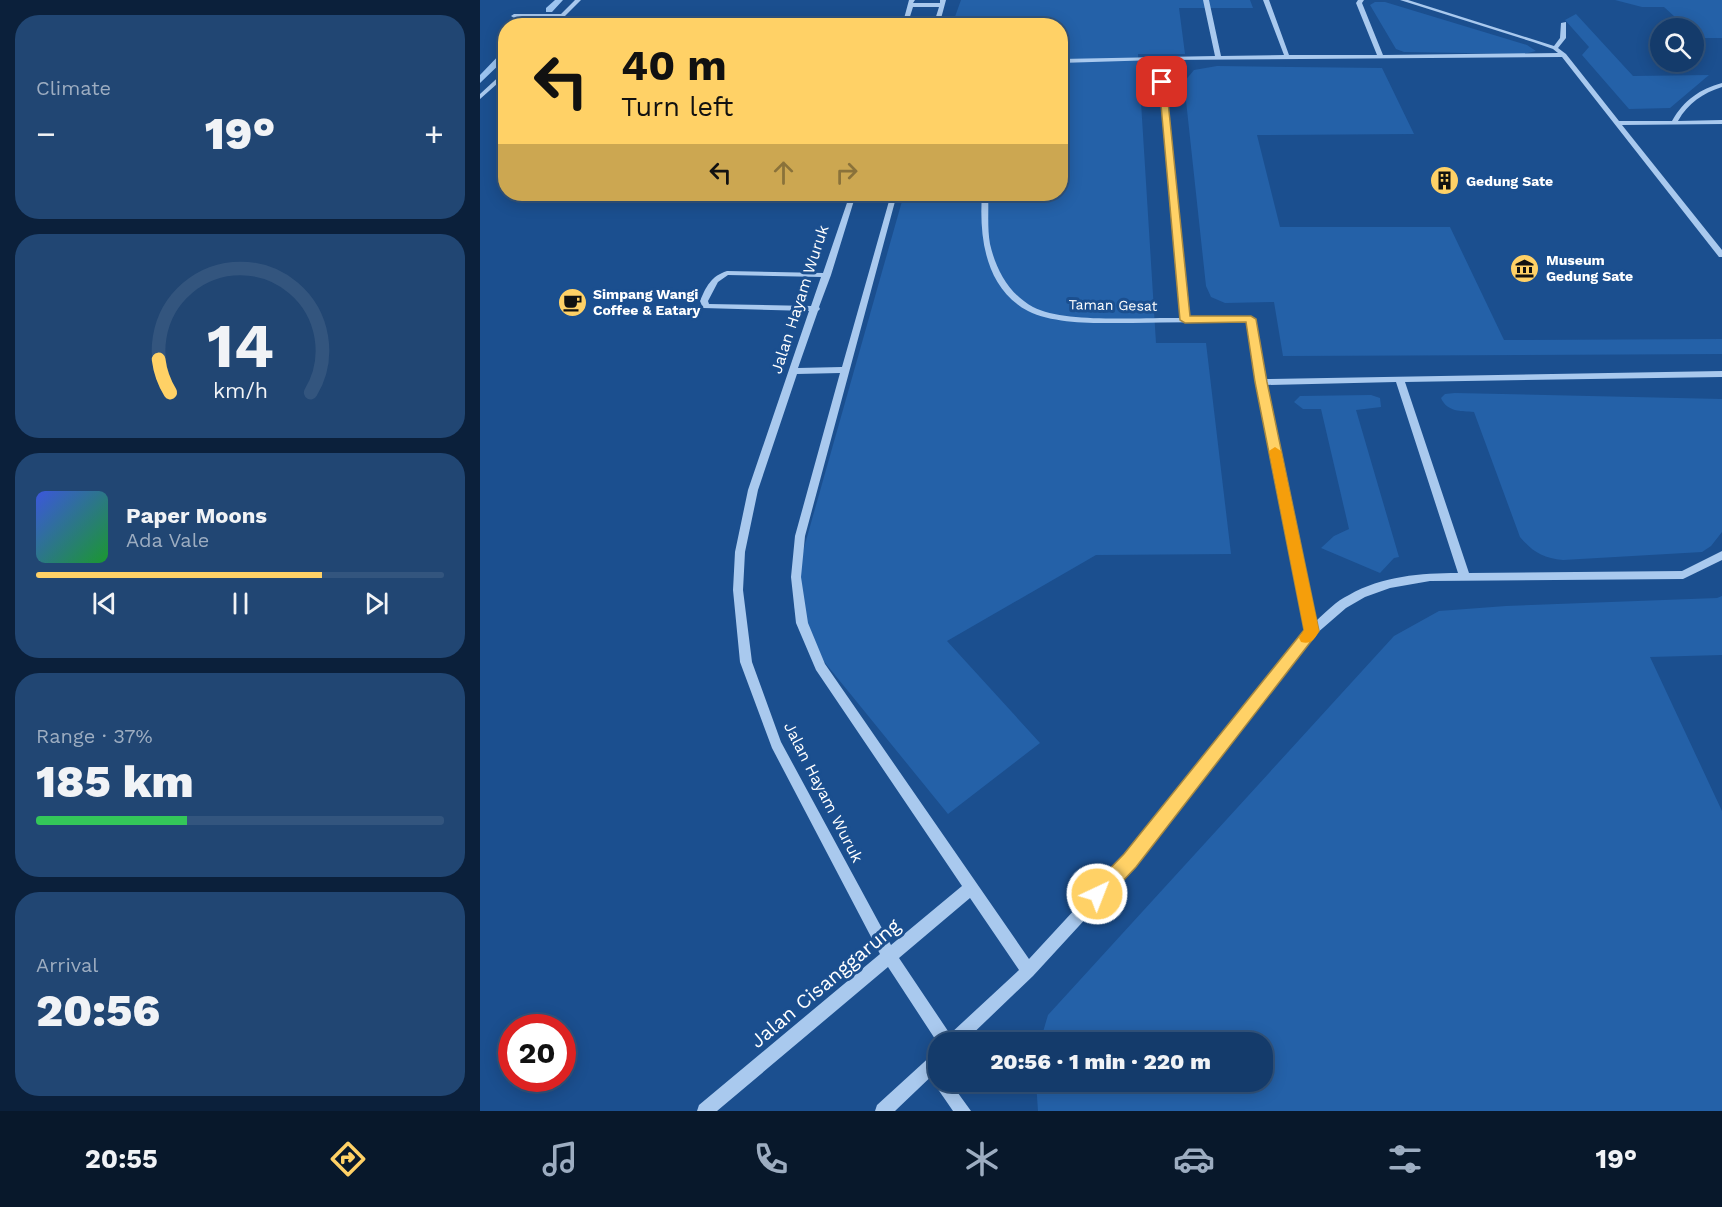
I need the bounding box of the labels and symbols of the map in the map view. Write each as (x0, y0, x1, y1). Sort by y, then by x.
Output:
pin (1136, 56, 1187, 107)
building icon: Gedung Sate (1429, 165, 1461, 197)
place label: Gedung Sate (1466, 173, 1553, 189)
street label: Jalan Hayam Wuruk (766, 222, 832, 376)
museum icon: Museum Gedung Sate (1509, 252, 1541, 284)
place label: Museum Gedung Sate (1546, 252, 1633, 284)
cafe icon: Simpang Wangi Coffee & Eatary (556, 286, 588, 318)
place label: Simpang Wangi Coffee & Eatary (593, 286, 701, 318)
street label: Taman Gesat (1068, 296, 1158, 314)
street label: Jalan Hayam Wuruk (780, 719, 867, 866)
position arrow (1065, 862, 1129, 926)
street label: Jalan Cisanggarung (745, 913, 905, 1053)
speed limit sign: 20 (498, 1014, 576, 1092)

